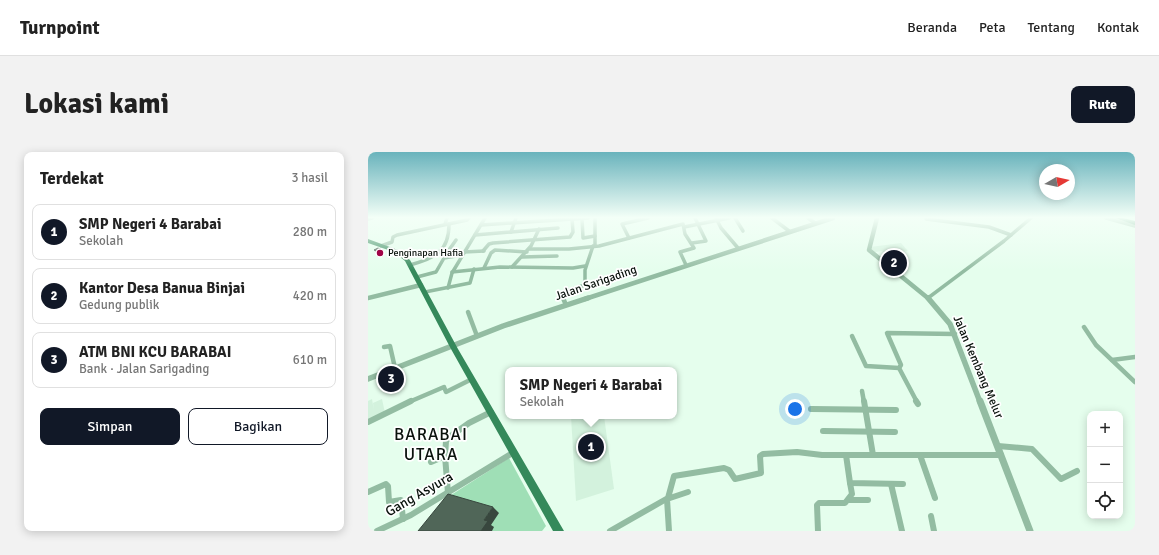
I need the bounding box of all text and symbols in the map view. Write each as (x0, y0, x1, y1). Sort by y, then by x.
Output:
text: Turnpoint (20, 16, 100, 40)
text: Beranda (907, 19, 957, 36)
text: Peta (979, 19, 1006, 36)
text: Tentang (1028, 19, 1075, 36)
text: Kontak (1097, 19, 1139, 36)
button: Rute (1071, 86, 1135, 123)
text: Lokasi kami (24, 87, 169, 121)
north arrow (1039, 164, 1075, 200)
text: Terdekat (40, 168, 104, 189)
text: 3 hasil (291, 170, 328, 186)
text: SMP Negeri 4 Barabai (79, 215, 221, 233)
text: 1 (50, 224, 58, 240)
text: 280 m (293, 224, 327, 240)
text: Sekolah (79, 233, 123, 249)
place label: Penginapan Hafia (388, 247, 463, 259)
marker: Penginapan Hafia (375, 248, 385, 258)
pin: 2 (881, 248, 907, 278)
street label: Jalan Sarigading (553, 262, 639, 304)
text: Kantor Desa Banua Binjai (79, 279, 245, 297)
text: 2 (50, 288, 58, 304)
text: 420 m (293, 288, 327, 304)
text: Gedung publik (79, 297, 159, 313)
street label: Jalan Kembang Melur (950, 313, 1007, 421)
text: ATM BNI KCU BARABAI (79, 343, 231, 361)
text: 3 (50, 352, 58, 368)
text: 610 m (293, 352, 327, 368)
text: Bank · Jalan Sarigading (79, 361, 209, 377)
pin: 3 (378, 364, 404, 394)
popup (505, 367, 677, 419)
text: SMP Negeri 4 Barabai (520, 376, 662, 394)
text: Sekolah (520, 394, 564, 410)
your location (785, 399, 805, 419)
button: Simpan (40, 408, 180, 445)
button: Bagikan (188, 408, 328, 445)
map controls (1087, 411, 1123, 519)
button: + (1087, 411, 1123, 447)
district label: BARABAI UTARA (394, 424, 468, 465)
pin: 1 (578, 432, 604, 462)
button: − (1087, 447, 1123, 483)
street label: Gang Asyura (382, 468, 456, 520)
button: locate (1087, 483, 1123, 519)

